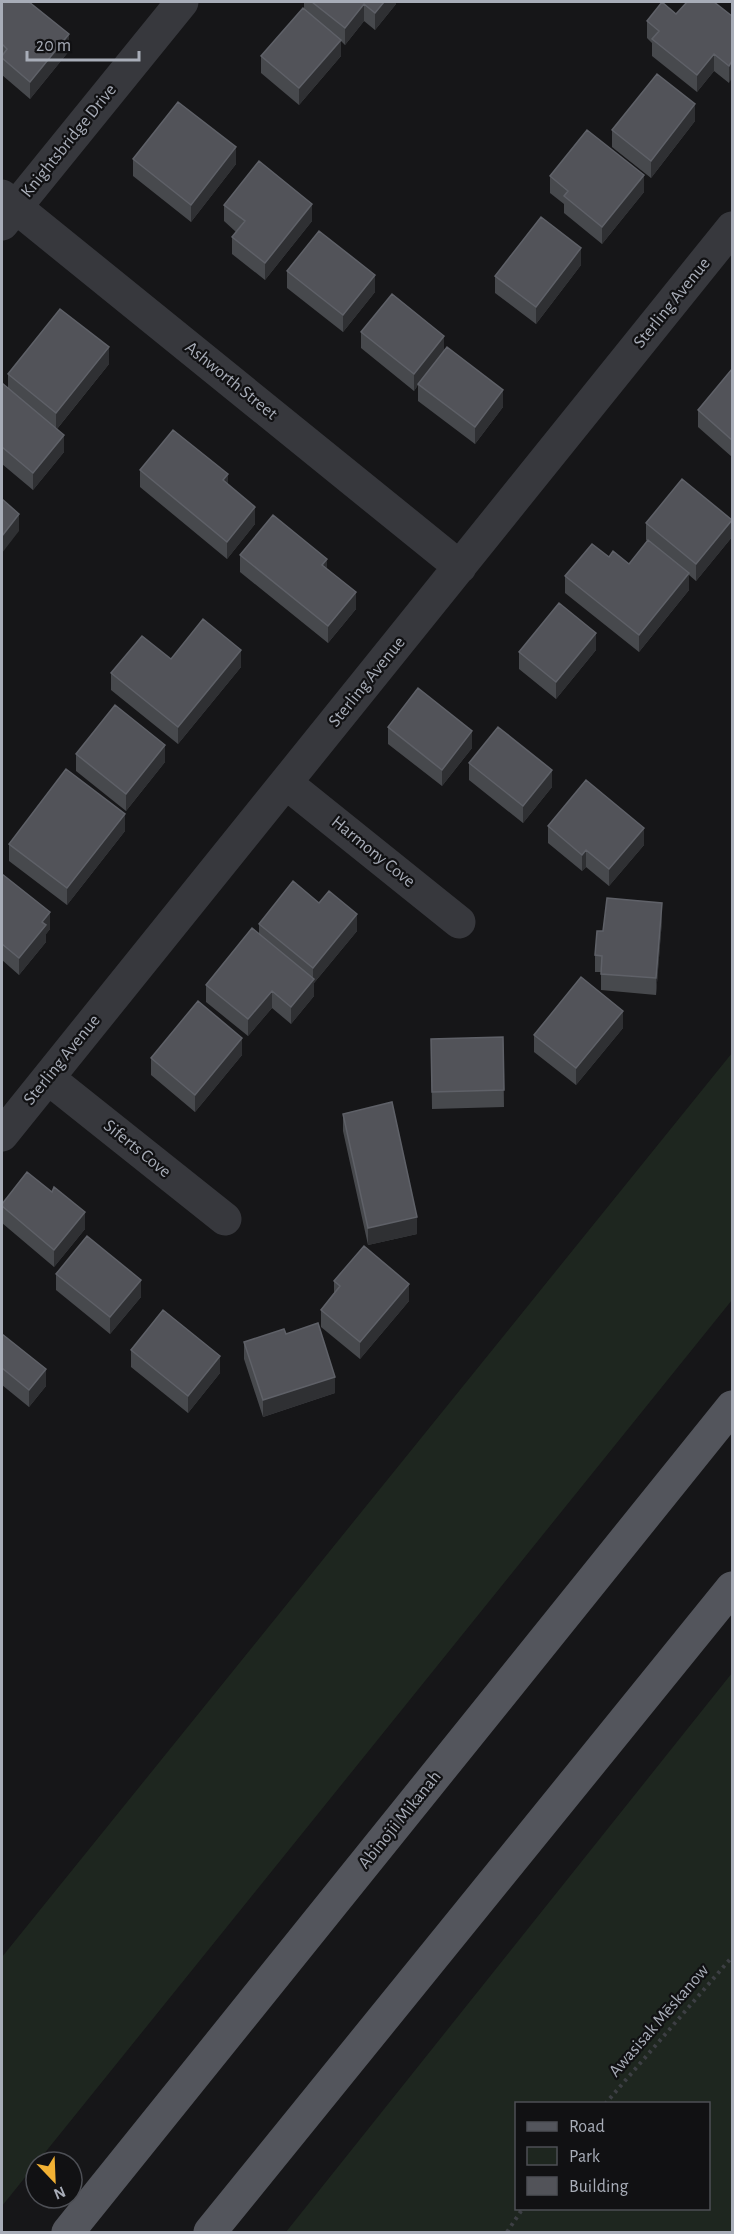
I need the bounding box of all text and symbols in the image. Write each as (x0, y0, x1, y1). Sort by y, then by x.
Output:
scale bar (27, 24, 140, 62)
text: 20 m (36, 37, 71, 55)
street label: Knightsbridge Drive (18, 81, 120, 201)
street label: Sterling Avenue (630, 254, 714, 352)
street label: Ashworth Street (181, 338, 281, 424)
street label: Sterling Avenue (325, 633, 409, 731)
street label: Harmony Cove (328, 813, 418, 891)
street label: Sterling Avenue (20, 1011, 104, 1109)
street label: Siferts Cove (100, 1117, 174, 1181)
street label: Abinojii Mikanah (355, 1768, 445, 1872)
street label: Awasisak Mēskanow (606, 1961, 712, 2081)
legend (515, 2102, 710, 2210)
text: Road (569, 2118, 605, 2136)
text: Park (569, 2148, 601, 2166)
north arrow (24, 2150, 84, 2210)
text: Building (569, 2178, 629, 2196)
text: N (51, 2183, 68, 2202)

